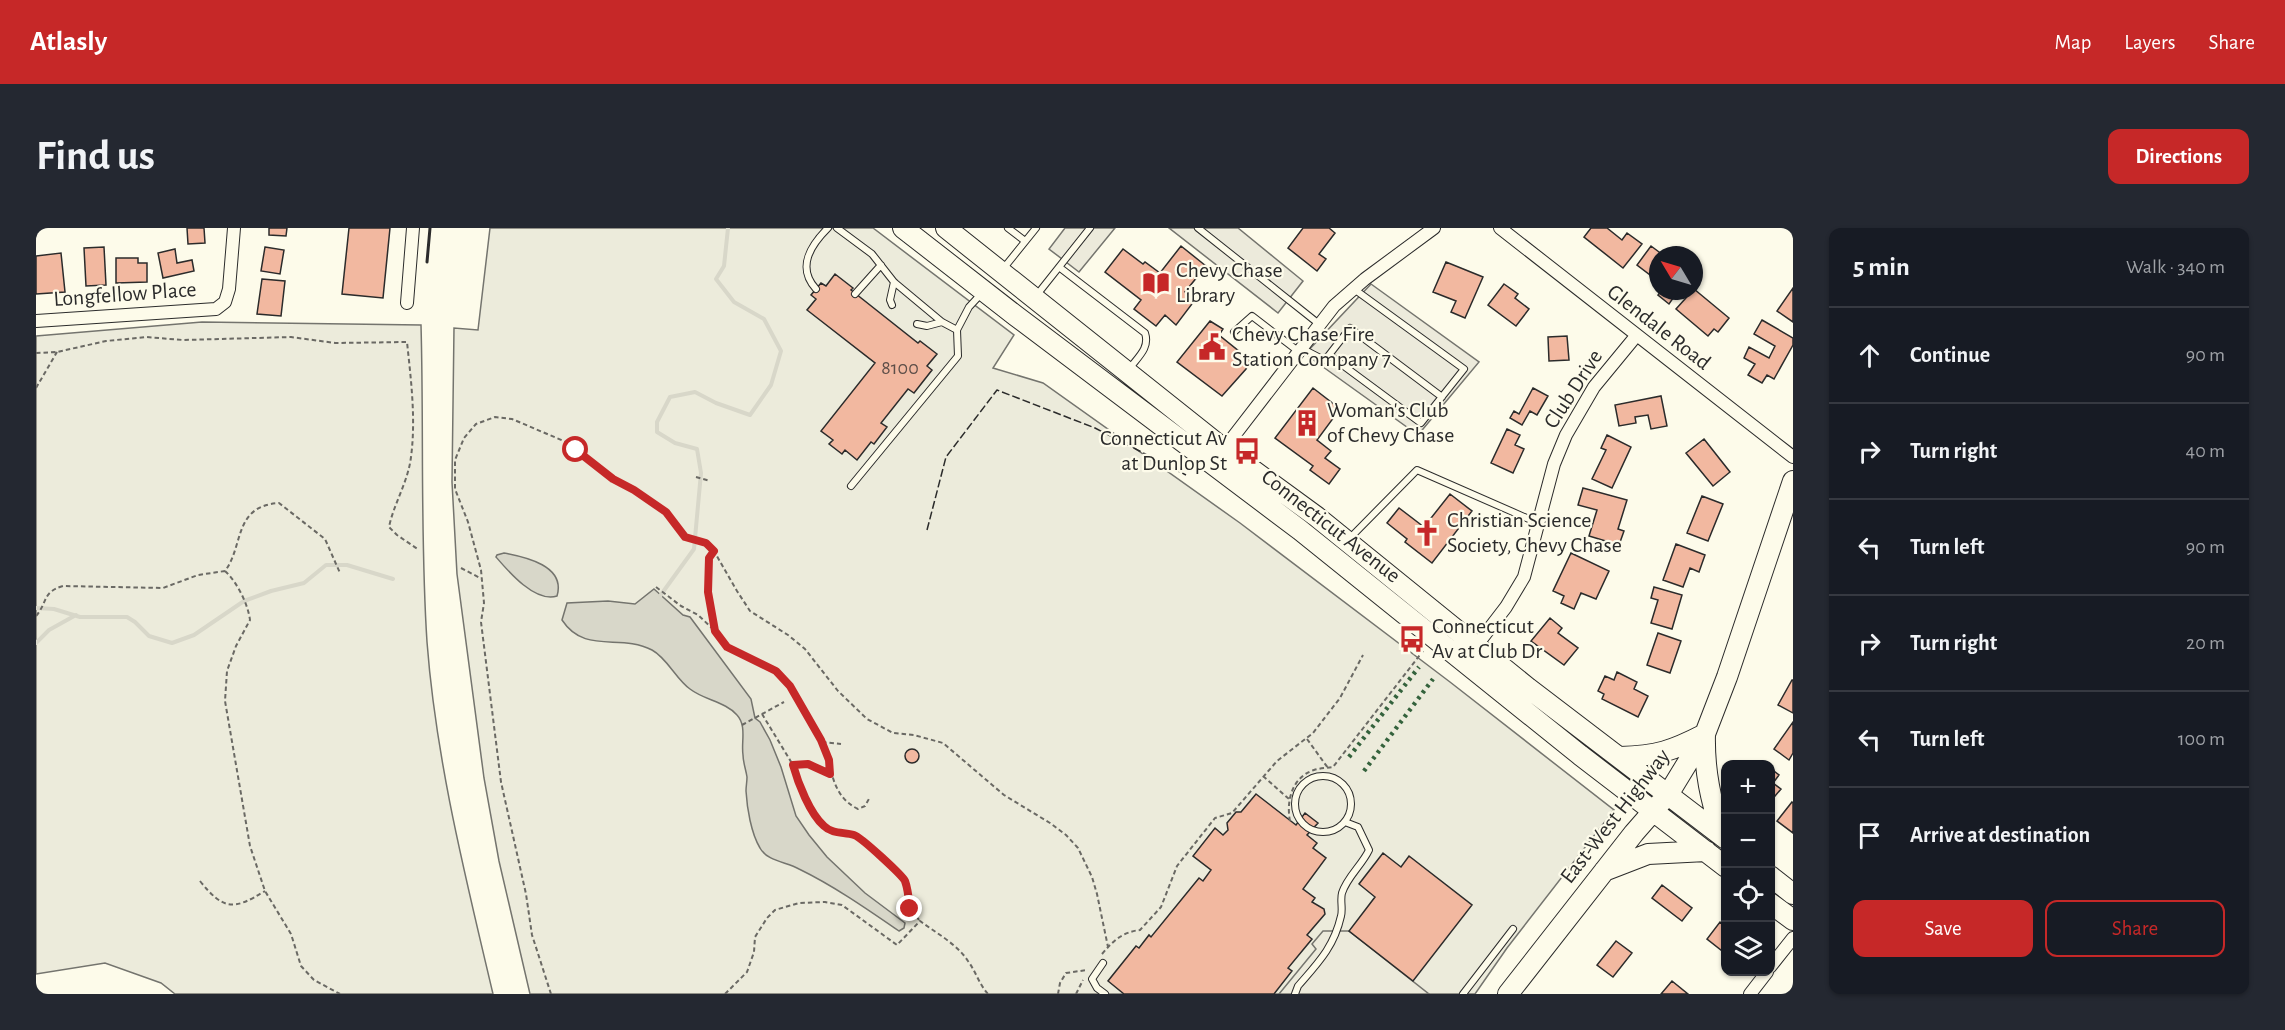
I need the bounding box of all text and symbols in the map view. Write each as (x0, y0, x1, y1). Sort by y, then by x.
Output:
text: Atlasly (30, 28, 107, 56)
text: Map (2055, 32, 2091, 53)
text: Layers (2124, 32, 2175, 53)
text: Share (2208, 32, 2255, 53)
button: Directions (2108, 129, 2249, 184)
text: Find us (36, 135, 155, 177)
north arrow (1649, 246, 1703, 300)
text: 5 min (1853, 254, 1910, 280)
text: Walk · 340 m (2126, 257, 2225, 277)
place label: Chevy Chase Library (1176, 259, 1283, 306)
library icon: Chevy Chase Library (1141, 268, 1171, 298)
street label: Longfellow Place (53, 278, 197, 310)
street label: Glendale Road (1603, 280, 1715, 374)
place label: Chevy Chase Fire Station Company 7 (1232, 323, 1391, 370)
public building icon: Chevy Chase Fire Station Company 7 (1197, 332, 1227, 362)
icon: ahead (1853, 339, 1886, 372)
text: Continue (1910, 344, 1990, 366)
text: 90 m (2186, 345, 2225, 365)
street label: Club Drive (1540, 346, 1606, 432)
house number: 8100 (881, 358, 919, 378)
place label: Woman's Club of Chevy Chase (1327, 399, 1454, 446)
building icon: Woman's Club of Chevy Chase (1292, 408, 1322, 438)
place label: Connecticut Av at Dunlop St (1100, 427, 1228, 474)
icon: right (1853, 435, 1886, 468)
route start (562, 436, 588, 462)
bus stop icon: Connecticut Av at Dunlop St (1232, 436, 1262, 466)
text: Turn right (1910, 440, 1997, 462)
text: 40 m (2186, 441, 2225, 461)
street label: Connecticut Avenue (1257, 465, 1405, 587)
place label: Christian Science Society, Chevy Chase (1447, 509, 1622, 556)
church icon: Christian Science Society, Chevy Chase (1412, 518, 1442, 548)
icon: left (1853, 531, 1886, 564)
text: Turn left (1910, 536, 1984, 558)
text: 90 m (2186, 537, 2225, 557)
place label: Connecticut Av at Club Dr (1432, 615, 1542, 662)
bus stop icon: Connecticut Av at Club Dr (1397, 624, 1427, 654)
icon: right (1853, 627, 1886, 660)
text: Turn right (1910, 632, 1997, 654)
text: 20 m (2186, 633, 2225, 653)
icon: left (1853, 723, 1886, 756)
text: Turn left (1910, 728, 1984, 750)
text: 100 m (2178, 729, 2225, 749)
street label: East-West Highway (1556, 744, 1674, 887)
map controls (1721, 760, 1775, 976)
button: + (1721, 760, 1775, 814)
button: − (1721, 814, 1775, 868)
icon: arrive (1853, 819, 1886, 852)
text: Arrive at destination (1910, 824, 2090, 846)
button: locate (1721, 868, 1775, 922)
route end (896, 895, 922, 921)
button: Save (1853, 900, 2033, 957)
button: Share (2045, 900, 2225, 957)
button: layers (1721, 922, 1775, 976)

